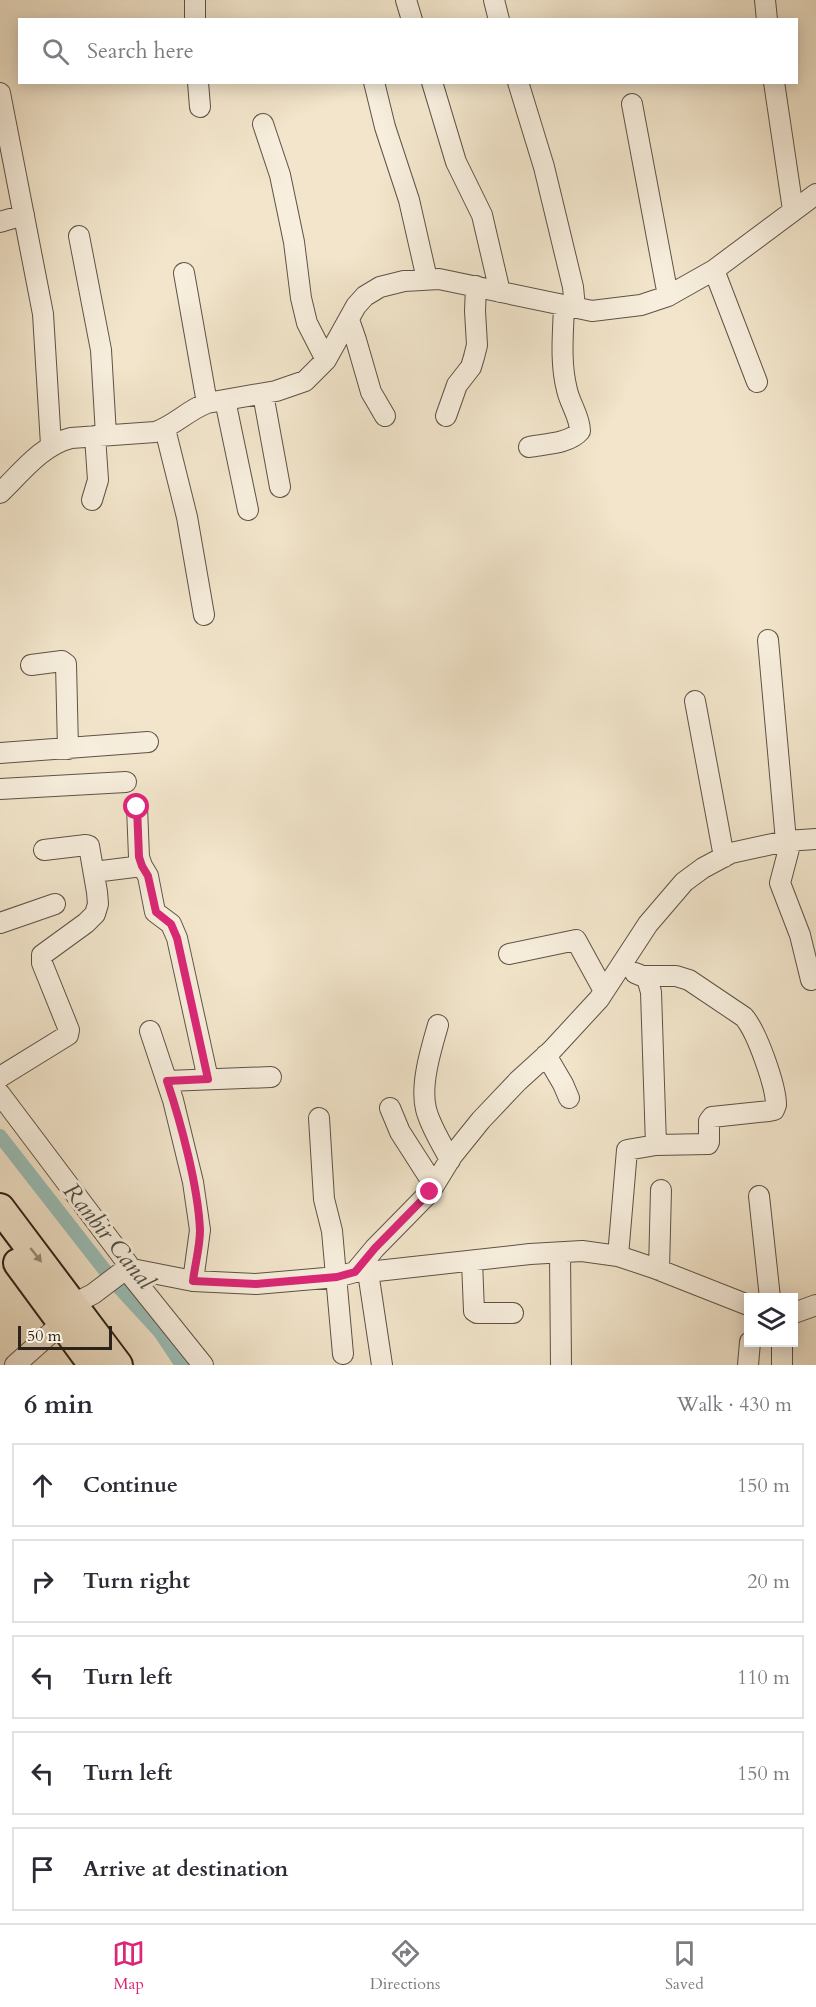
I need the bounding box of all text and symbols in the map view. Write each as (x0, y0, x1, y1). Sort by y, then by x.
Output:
search box (18, 18, 798, 84)
icon: search (39, 35, 72, 68)
text: Search here (87, 36, 194, 66)
route start (123, 793, 149, 819)
water label: Ranbir Canal (55, 1176, 163, 1298)
route end (416, 1178, 442, 1204)
one-way arrow (29, 1247, 41, 1262)
map controls (744, 1293, 798, 1347)
button: layers (744, 1293, 798, 1347)
scale bar (18, 1323, 112, 1350)
text: 50 m (27, 1325, 61, 1347)
text: 6 min (24, 1387, 93, 1422)
text: Walk · 430 m (677, 1391, 792, 1418)
icon: ahead (26, 1469, 59, 1502)
text: Continue (83, 1470, 178, 1500)
text: 150 m (737, 1472, 790, 1499)
icon: right (26, 1565, 59, 1598)
text: Turn right (83, 1566, 190, 1596)
text: 20 m (747, 1568, 790, 1595)
icon: left (26, 1661, 59, 1694)
text: Turn left (83, 1662, 172, 1692)
text: 110 m (737, 1664, 790, 1691)
icon: left (26, 1757, 59, 1790)
text: Turn left (83, 1758, 172, 1788)
text: 150 m (737, 1760, 790, 1787)
icon: arrive (26, 1853, 59, 1886)
text: Arrive at destination (83, 1854, 288, 1884)
tab: Map (112, 1937, 145, 1995)
tab: Directions (370, 1937, 440, 1995)
tab: Saved (665, 1937, 704, 1995)

